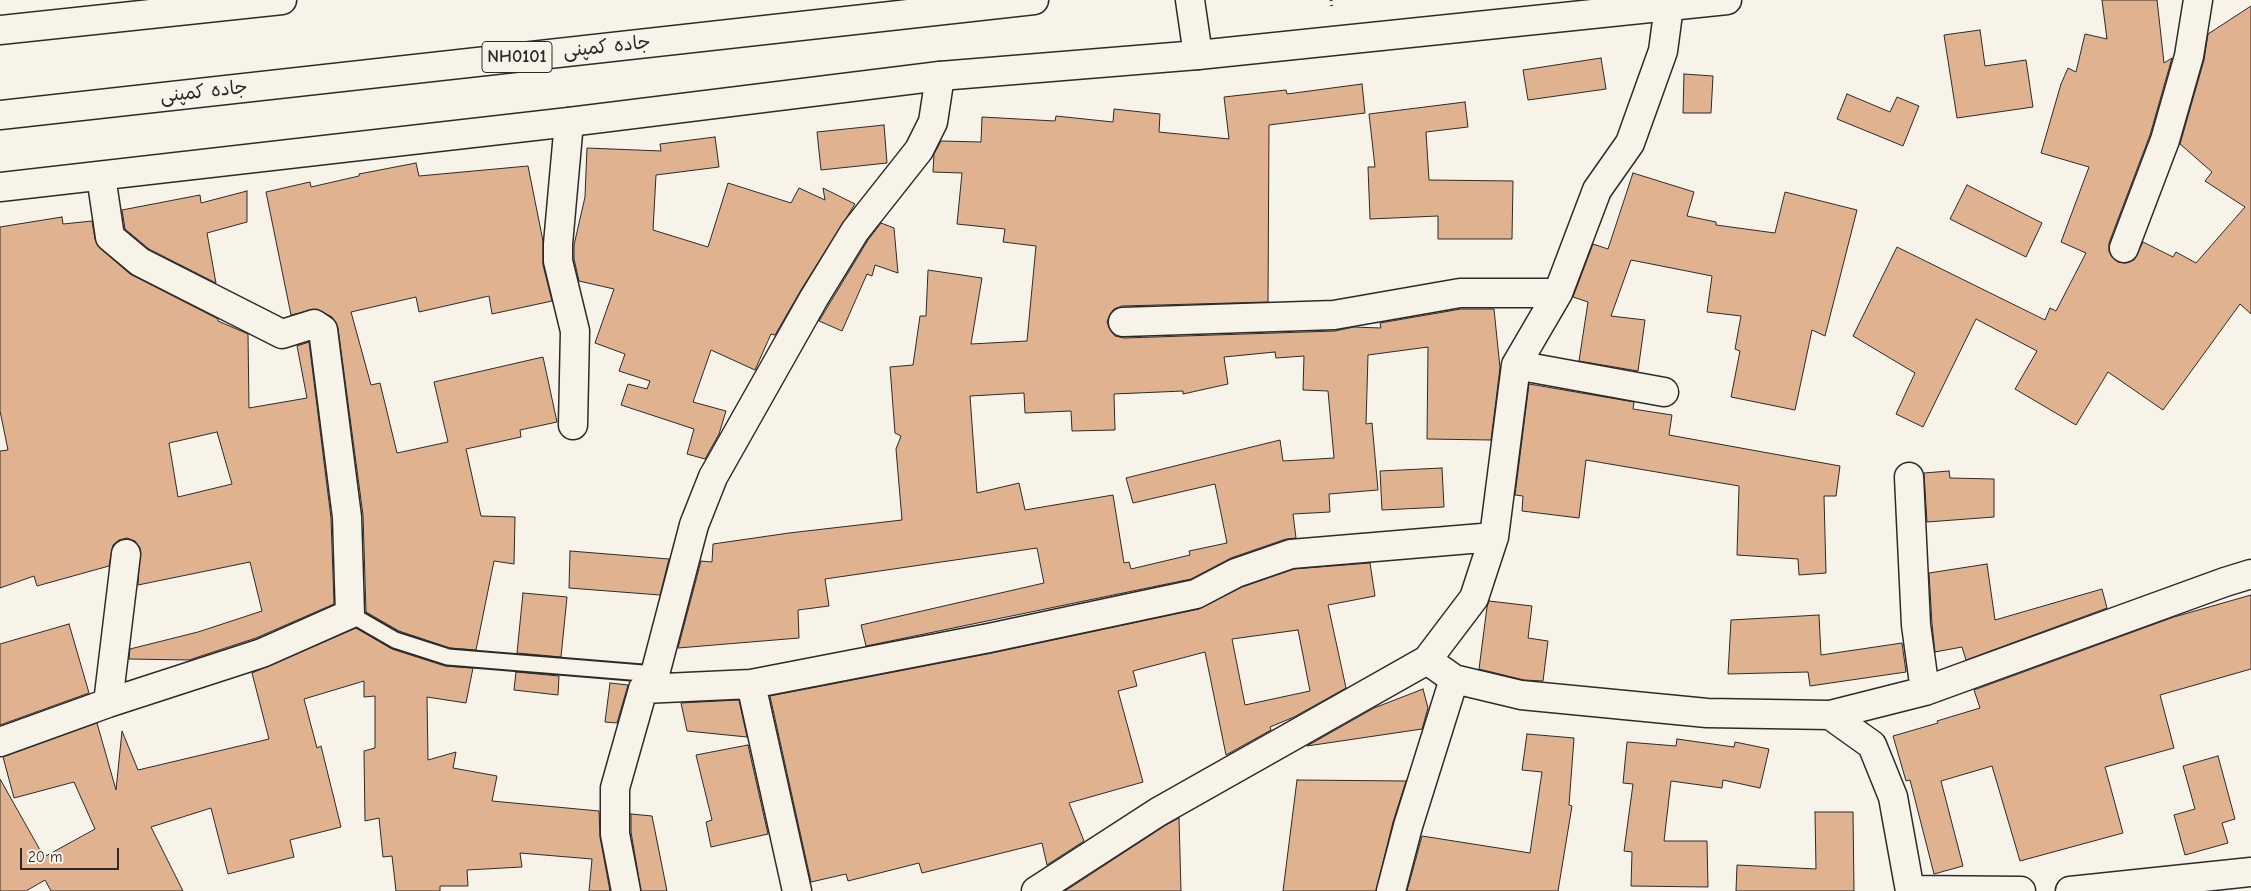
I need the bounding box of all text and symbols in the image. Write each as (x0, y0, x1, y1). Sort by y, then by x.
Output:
street label: جاده کمپنی (562, 31, 652, 63)
road number: NH0101 (482, 42, 552, 72)
street label: جاده کمپنی (159, 76, 249, 108)
scale bar (22, 838, 121, 870)
text: 20 m (28, 848, 62, 866)

